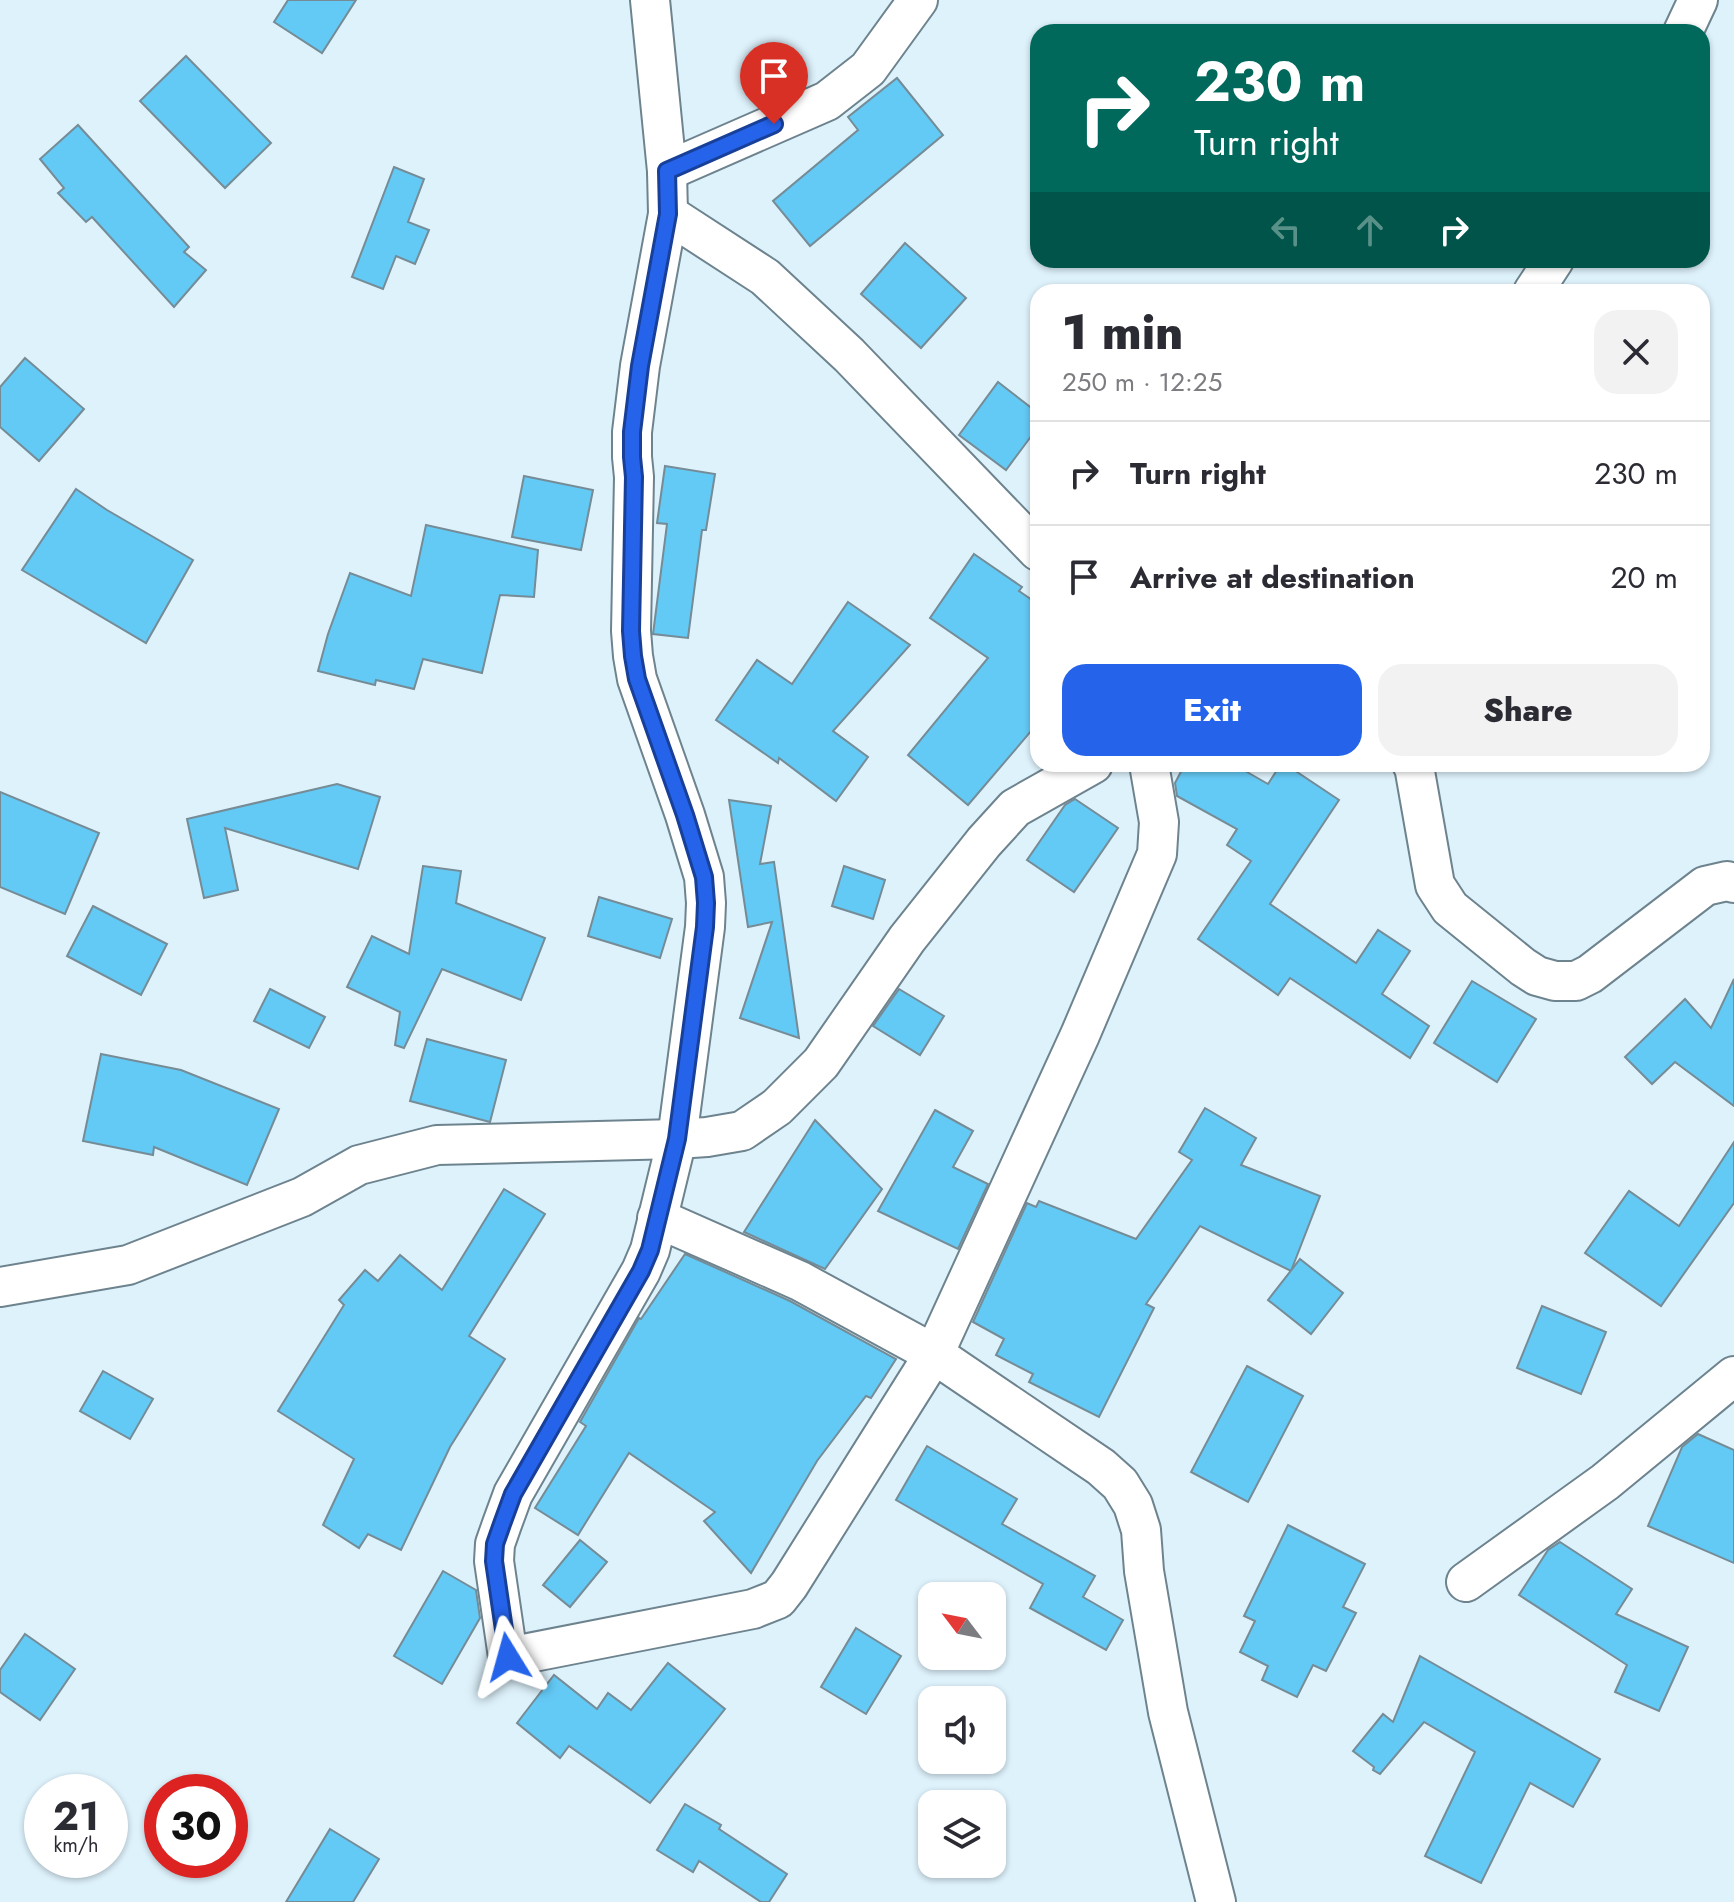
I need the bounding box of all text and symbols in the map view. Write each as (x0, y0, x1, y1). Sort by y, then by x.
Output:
text: 230 m (1194, 41, 1365, 122)
pin (740, 42, 808, 124)
icon: arrive (752, 54, 796, 98)
icon: right (1062, 56, 1166, 160)
text: Turn right (1194, 116, 1339, 168)
icon: left (1264, 208, 1308, 252)
icon: ahead (1348, 208, 1392, 252)
icon: right (1432, 208, 1476, 252)
text: 1 min (1062, 298, 1183, 367)
button: close (1594, 310, 1678, 394)
text: 250 m · 12:25 (1062, 363, 1222, 401)
icon: right (1062, 451, 1106, 495)
text: Turn right (1130, 452, 1266, 495)
text: 230 m (1594, 452, 1678, 495)
icon: arrive (1062, 555, 1106, 599)
text: Arrive at destination (1130, 556, 1415, 599)
text: 20 m (1611, 556, 1678, 599)
button: Exit (1062, 664, 1362, 756)
button: Share (1378, 664, 1678, 756)
north arrow (918, 1582, 1006, 1670)
map controls (918, 1582, 1006, 1878)
position arrow (466, 1615, 550, 1699)
button: sound (918, 1686, 1006, 1774)
speed limit sign: 30 (144, 1774, 248, 1878)
text: 21 (53, 1787, 99, 1845)
button: layers (918, 1790, 1006, 1878)
text: km/h (53, 1831, 99, 1860)

